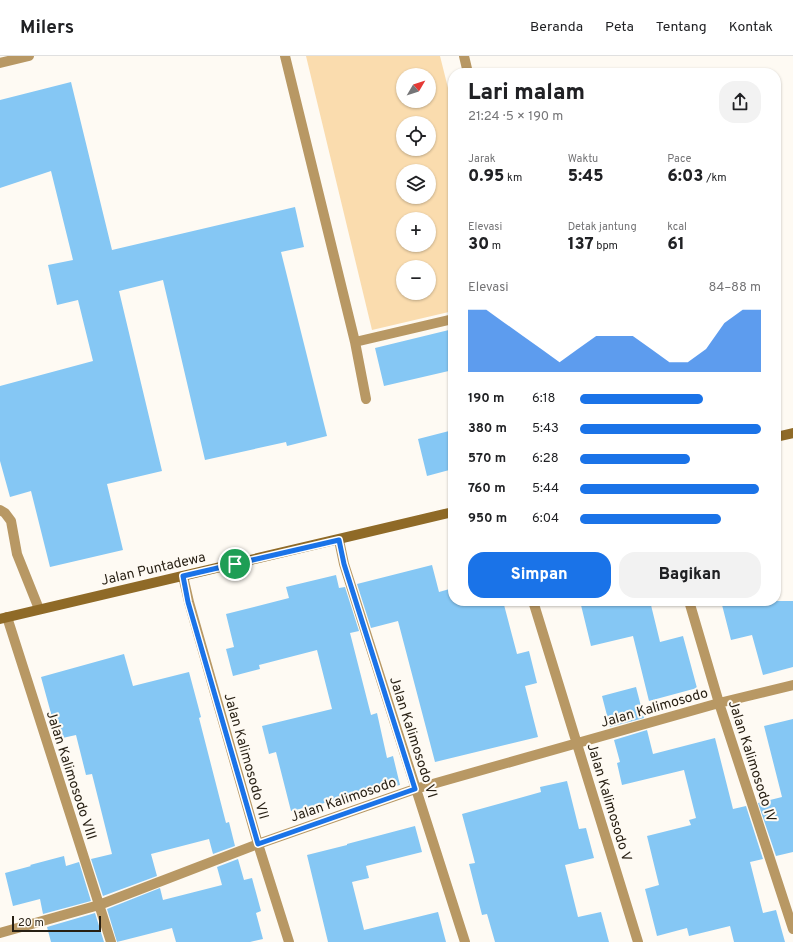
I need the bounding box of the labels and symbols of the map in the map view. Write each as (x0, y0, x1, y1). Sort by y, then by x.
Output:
north arrow (396, 68, 436, 108)
pin (218, 547, 252, 581)
street label: Jalan Puntadewa (99, 549, 207, 590)
street label: Jalan Kalimosodo VI (385, 675, 440, 800)
street label: Jalan Kalimosodo (599, 685, 710, 732)
street label: Jalan Kalimosodo VII (219, 691, 272, 822)
street label: Jalan Kalimosodo IV (724, 698, 779, 825)
street label: Jalan Kalimosodo VIII (42, 709, 99, 842)
street label: Jalan Kalimosodo V (582, 741, 635, 864)
street label: Jalan Kalimosodo (288, 774, 399, 827)
scale bar (12, 914, 101, 933)

